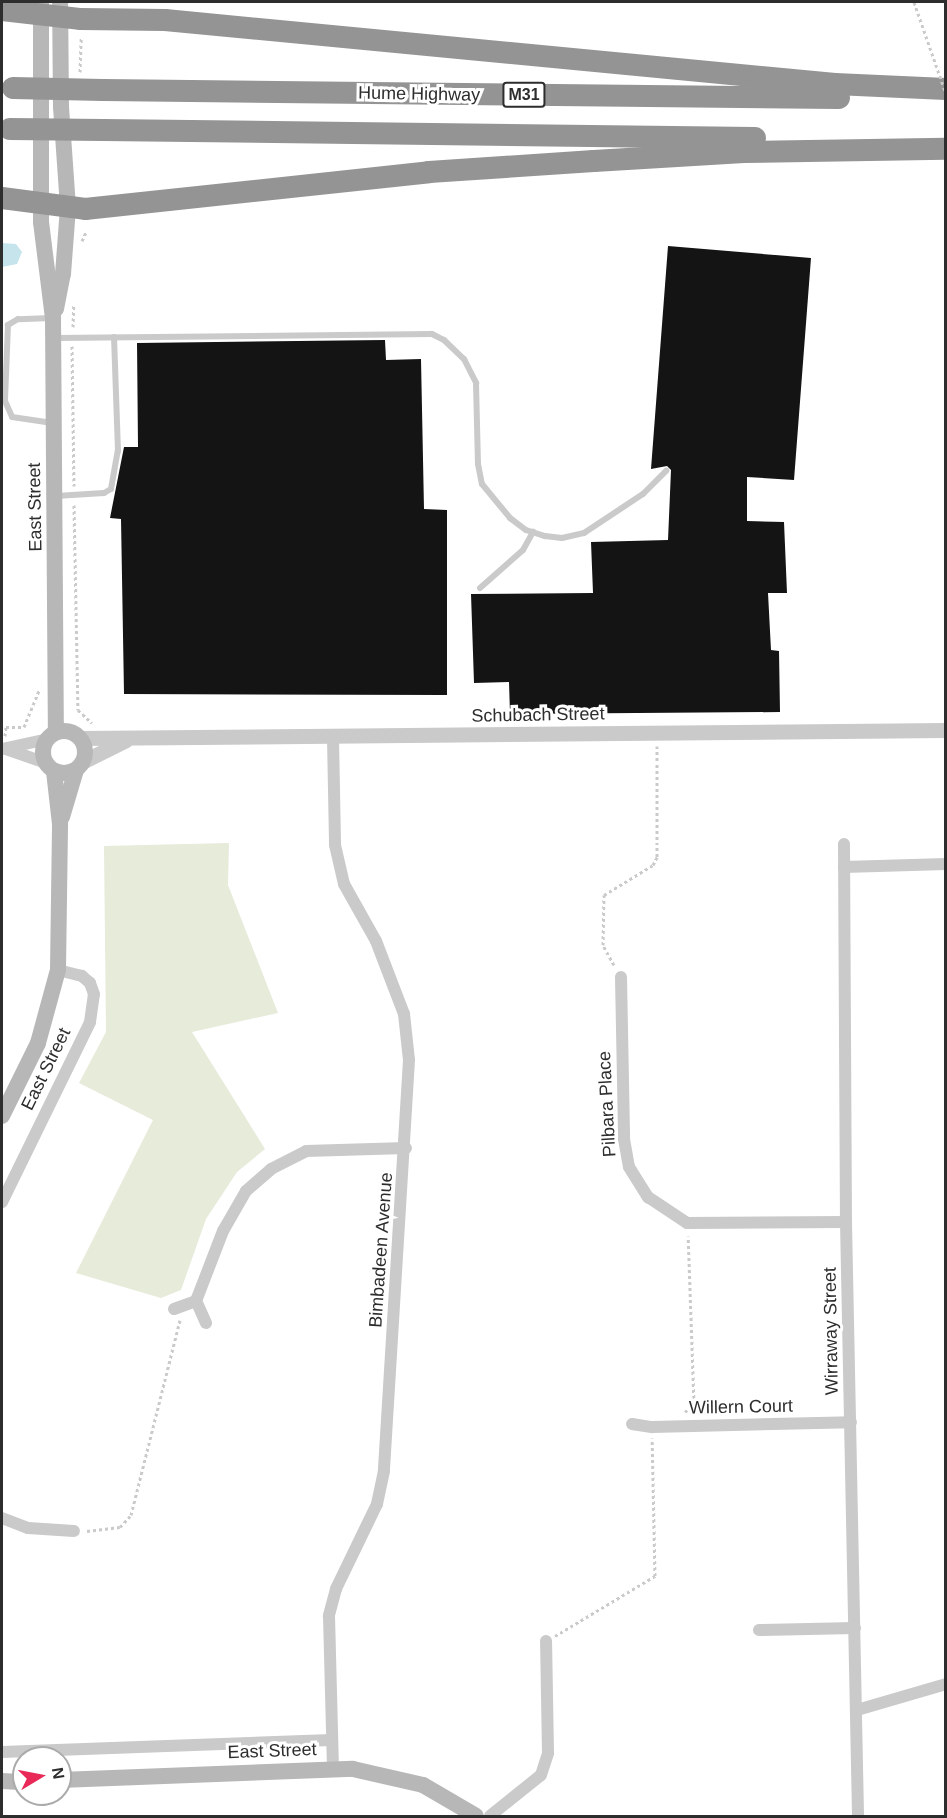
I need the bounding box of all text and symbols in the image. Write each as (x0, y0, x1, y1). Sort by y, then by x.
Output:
street label: Hume Highway (358, 82, 480, 106)
road number: M31 (502, 82, 546, 108)
street label: East Street (23, 462, 47, 552)
street label: Schubach Street (471, 703, 605, 727)
street label: East Street (17, 1024, 75, 1114)
street label: Pilbara Place (593, 1050, 621, 1158)
street label: Bimbadeen Avenue (365, 1171, 397, 1329)
street label: Wirraway Street (819, 1267, 843, 1395)
street label: Willern Court (689, 1395, 793, 1419)
street label: East Street (227, 1739, 317, 1763)
north arrow (12, 1746, 72, 1806)
text: N (49, 1766, 68, 1780)

